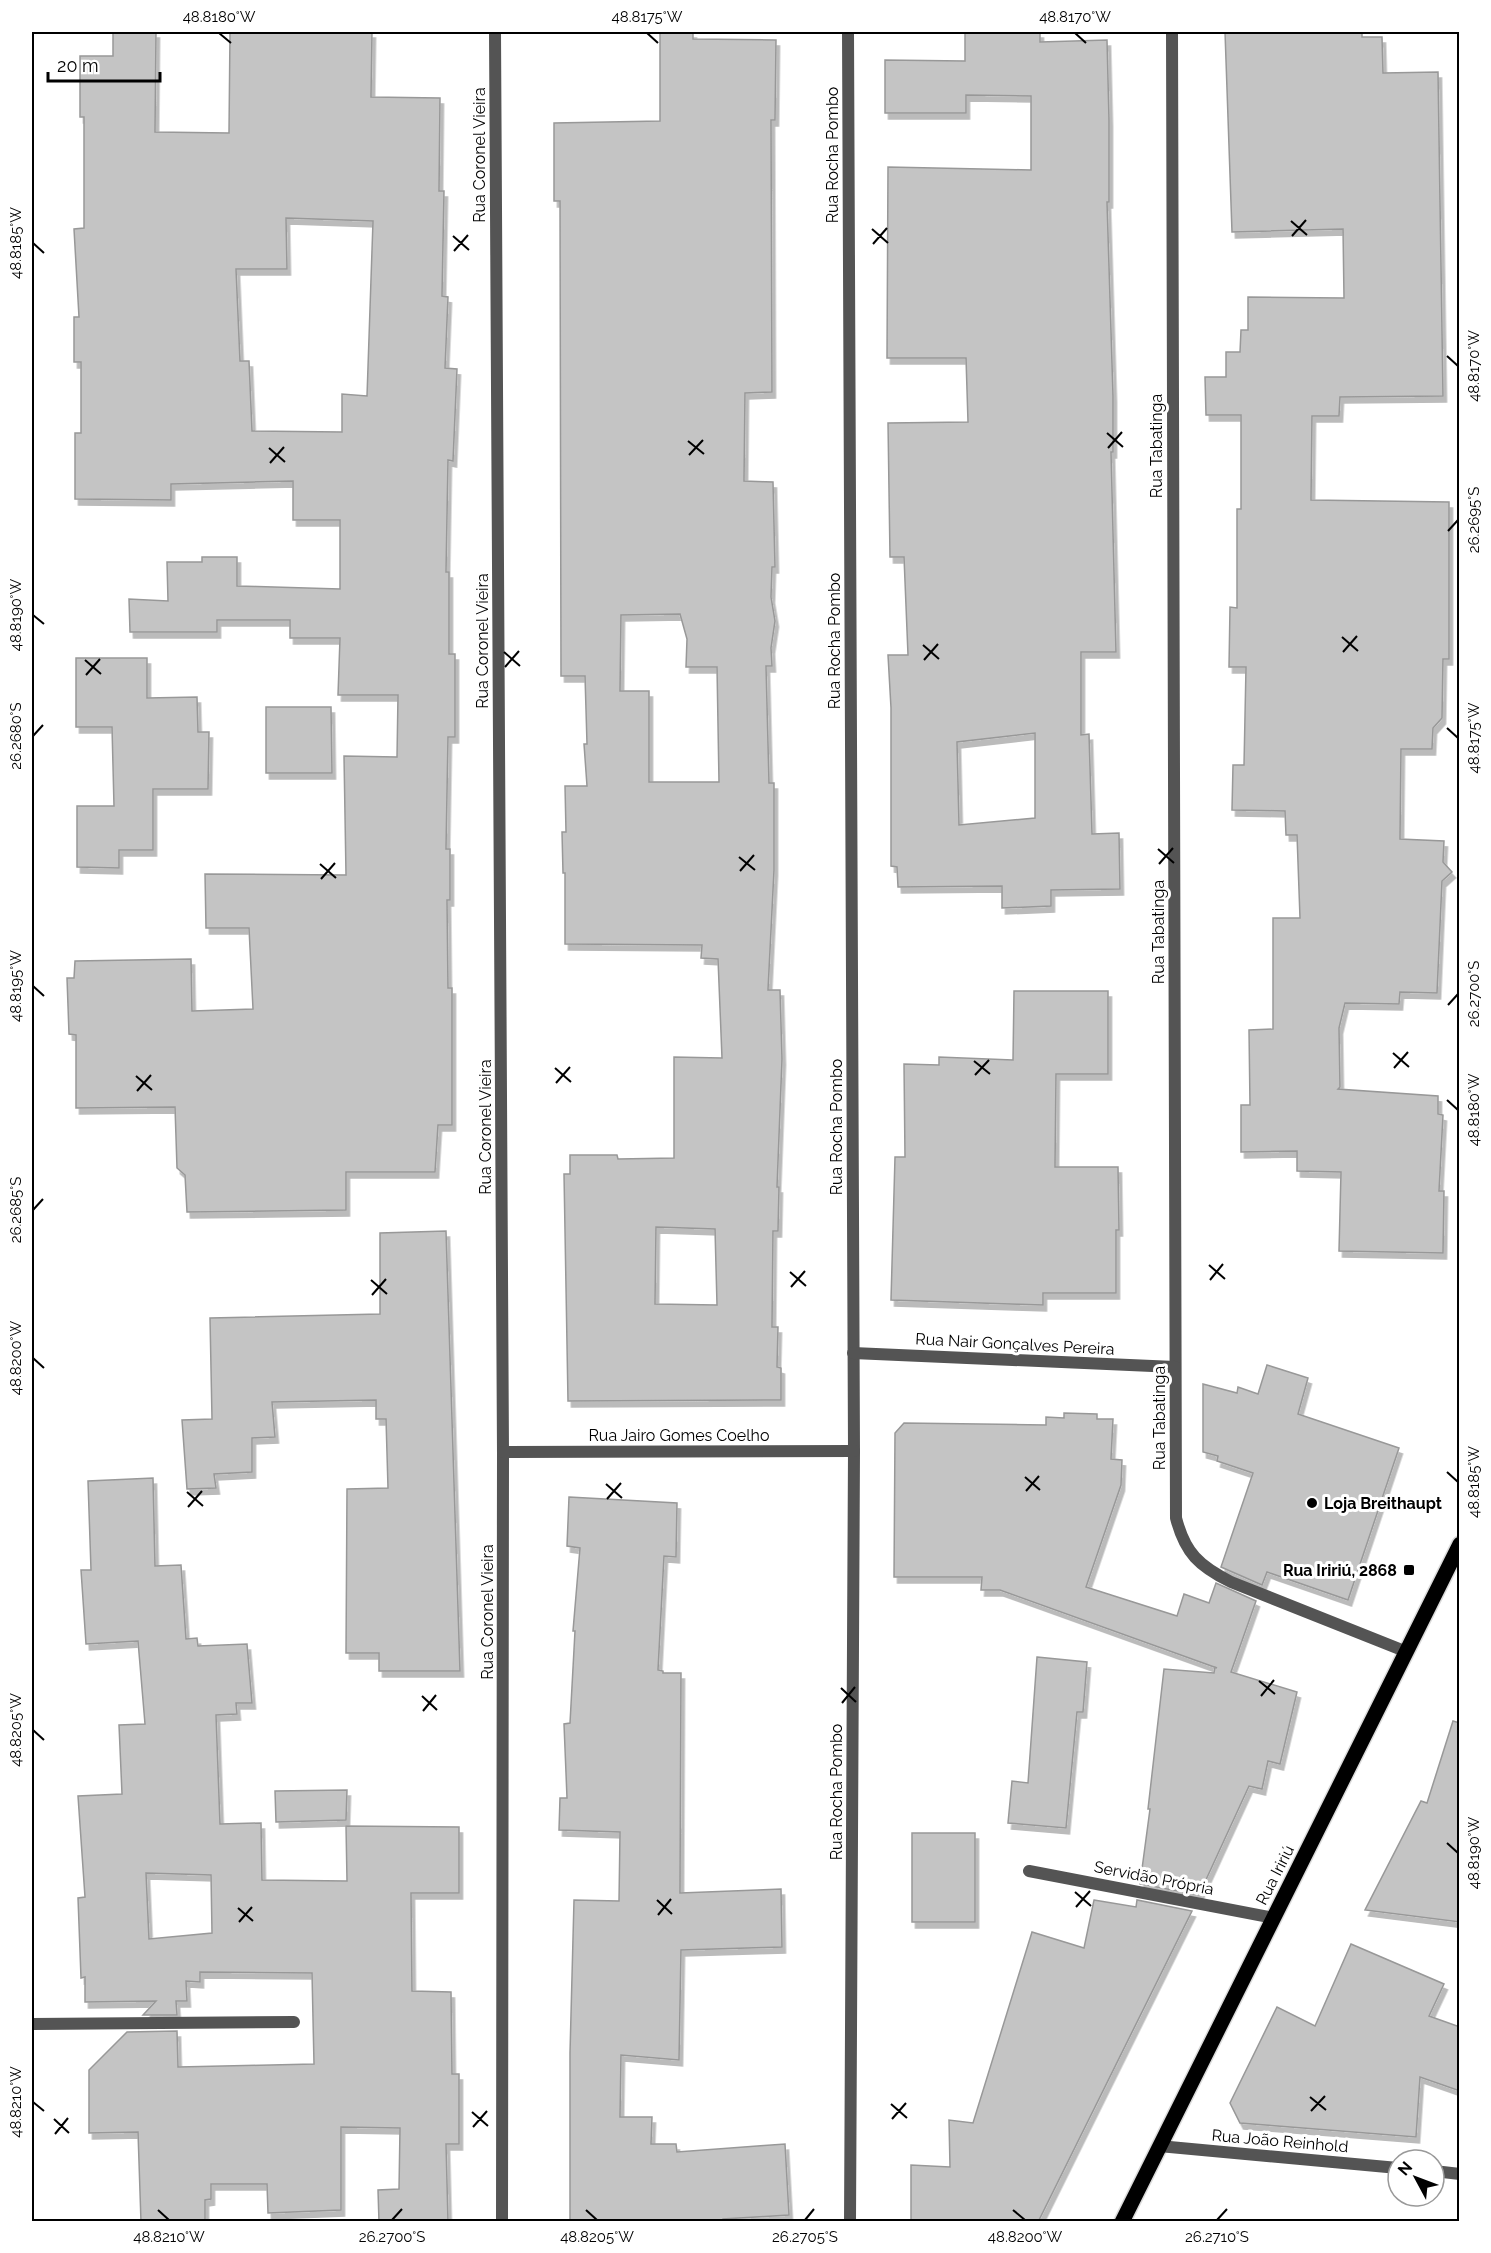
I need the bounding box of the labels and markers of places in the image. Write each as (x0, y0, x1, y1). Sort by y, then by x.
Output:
place label: Loja Breithaupt (1324, 1494, 1442, 1513)
marker: Loja Breithaupt (1305, 1496, 1319, 1510)
place label: Rua Iririú, 2868 (1283, 1561, 1397, 1580)
marker: Rua Iririú, 2868 (1402, 1563, 1416, 1577)

